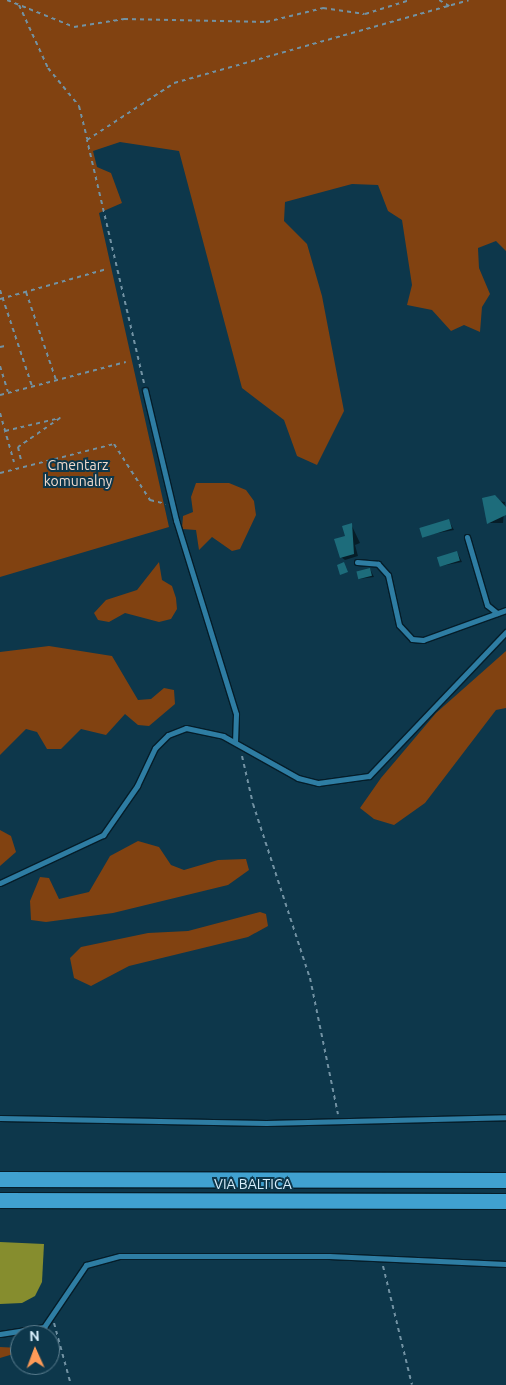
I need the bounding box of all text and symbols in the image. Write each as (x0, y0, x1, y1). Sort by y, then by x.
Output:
park label: Cmentarz komunalny (44, 457, 112, 490)
street label: VIA BALTICA (214, 1176, 292, 1192)
north arrow (10, 1325, 60, 1375)
text: N (29, 1328, 40, 1344)

